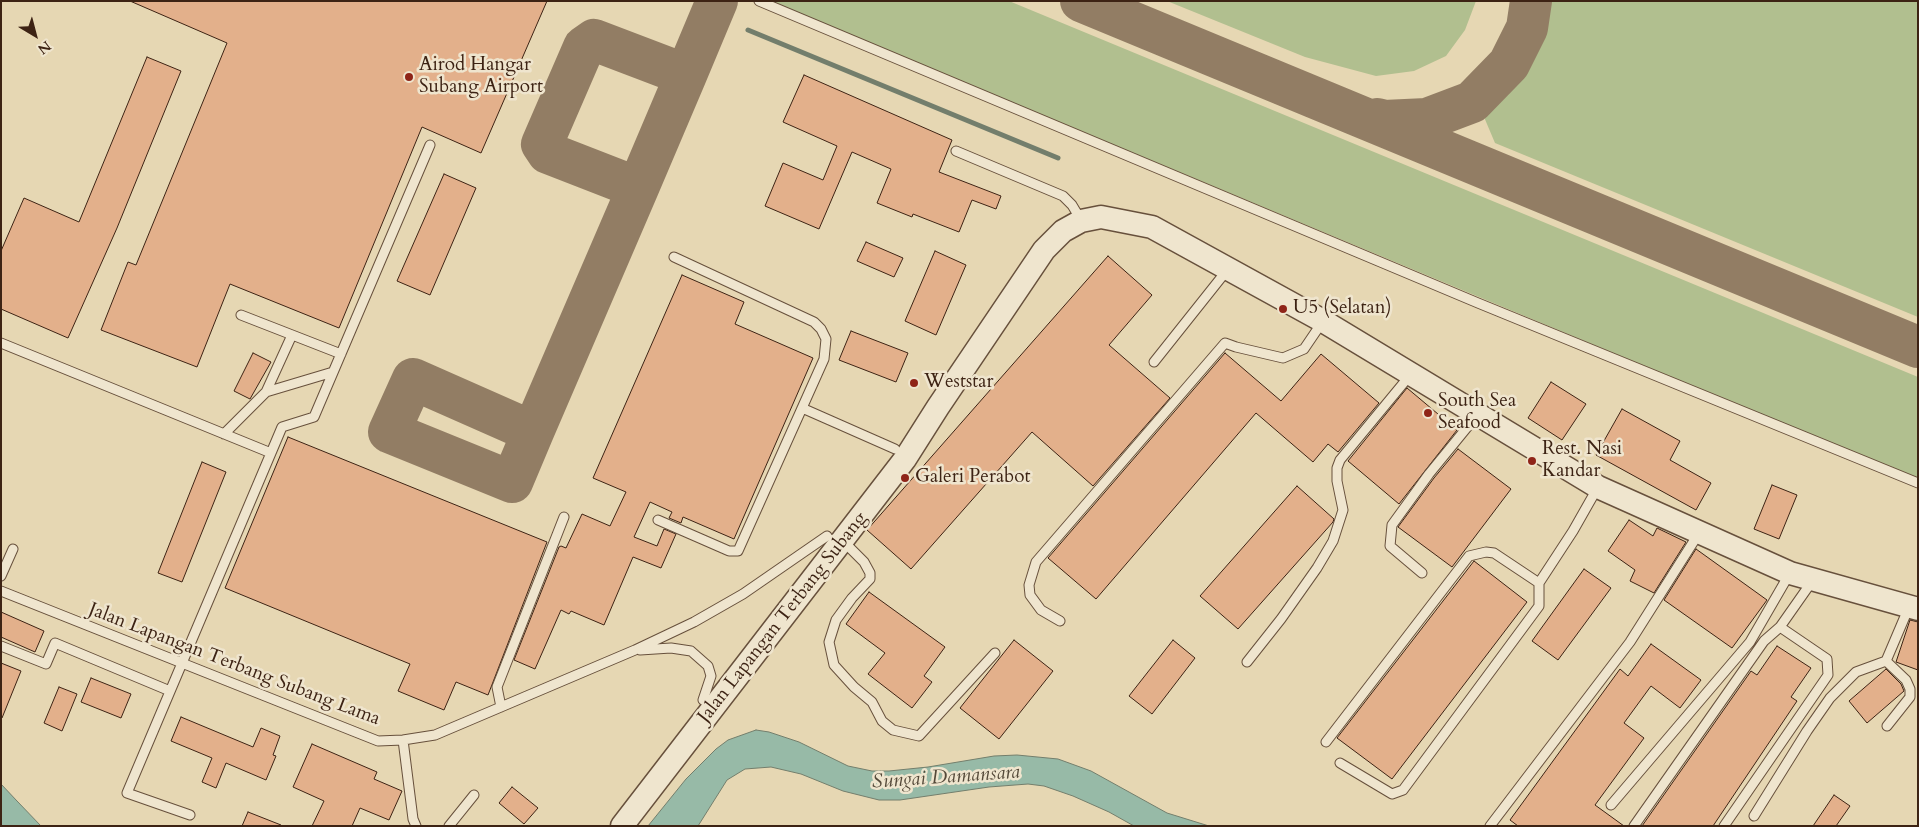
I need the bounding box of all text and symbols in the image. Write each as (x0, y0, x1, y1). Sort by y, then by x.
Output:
north arrow (10, 10, 60, 60)
text: N (34, 36, 55, 59)
place label: Airod Hangar Subang Airport (419, 55, 543, 99)
marker: Airod Hangar Subang Airport (403, 71, 415, 83)
place label: U5 (Selatan) (1293, 298, 1392, 320)
marker: U5 (Selatan) (1277, 303, 1289, 315)
place label: Weststar (924, 372, 993, 394)
marker: Weststar (908, 377, 920, 389)
place label: South Sea Seafood (1438, 391, 1516, 435)
marker: South Sea Seafood (1422, 407, 1434, 419)
place label: Rest. Nasi Kandar (1542, 439, 1622, 483)
marker: Rest. Nasi Kandar (1526, 455, 1538, 467)
place label: Galeri Perabot (915, 467, 1031, 489)
marker: Galeri Perabot (899, 472, 911, 484)
street label: Jalan Lapangan Terbang Subang (694, 508, 872, 728)
street label: Jalan Lapangan Terbang Subang Lama (85, 599, 383, 731)
water label: Sungai Damansara (871, 761, 1021, 795)

